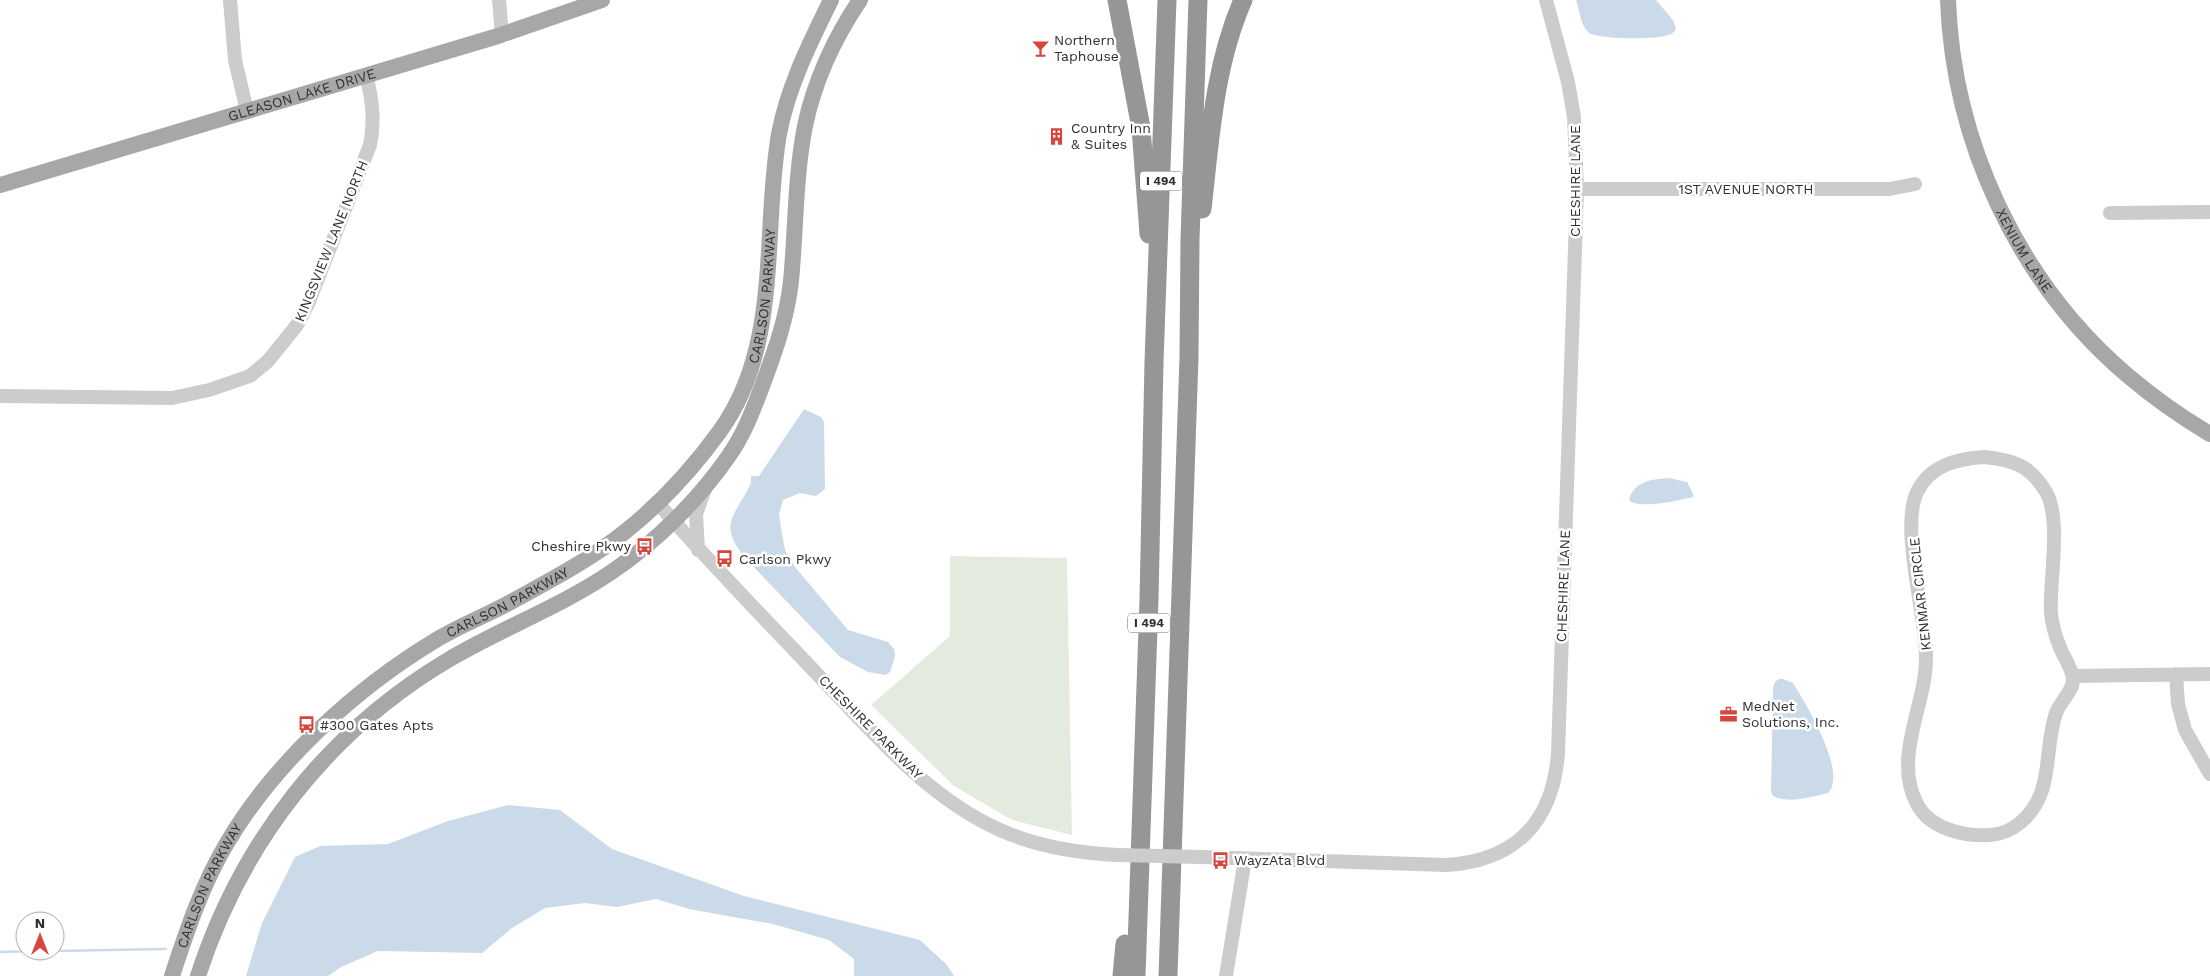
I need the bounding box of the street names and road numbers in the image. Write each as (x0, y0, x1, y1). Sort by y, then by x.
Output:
street label: GLEASON LAKE DRIVE (226, 65, 378, 124)
street label: CHESHIRE LANE (1567, 125, 1583, 237)
street label: KINGSVIEW LANE NORTH (291, 158, 371, 324)
road number: I 494 (1140, 172, 1182, 190)
street label: 1ST AVENUE NORTH (1678, 181, 1814, 197)
street label: XENIUM LANE (1993, 206, 2056, 296)
street label: CARLSON PARKWAY (745, 228, 778, 365)
street label: CHESHIRE LANE (1553, 530, 1573, 642)
street label: KENMAR CIRCLE (1906, 537, 1934, 651)
street label: CARLSON PARKWAY (443, 564, 571, 641)
road number: I 494 (1128, 614, 1170, 632)
street label: CHESHIRE PARKWAY (816, 672, 926, 782)
street label: CARLSON PARKWAY (174, 820, 245, 950)

